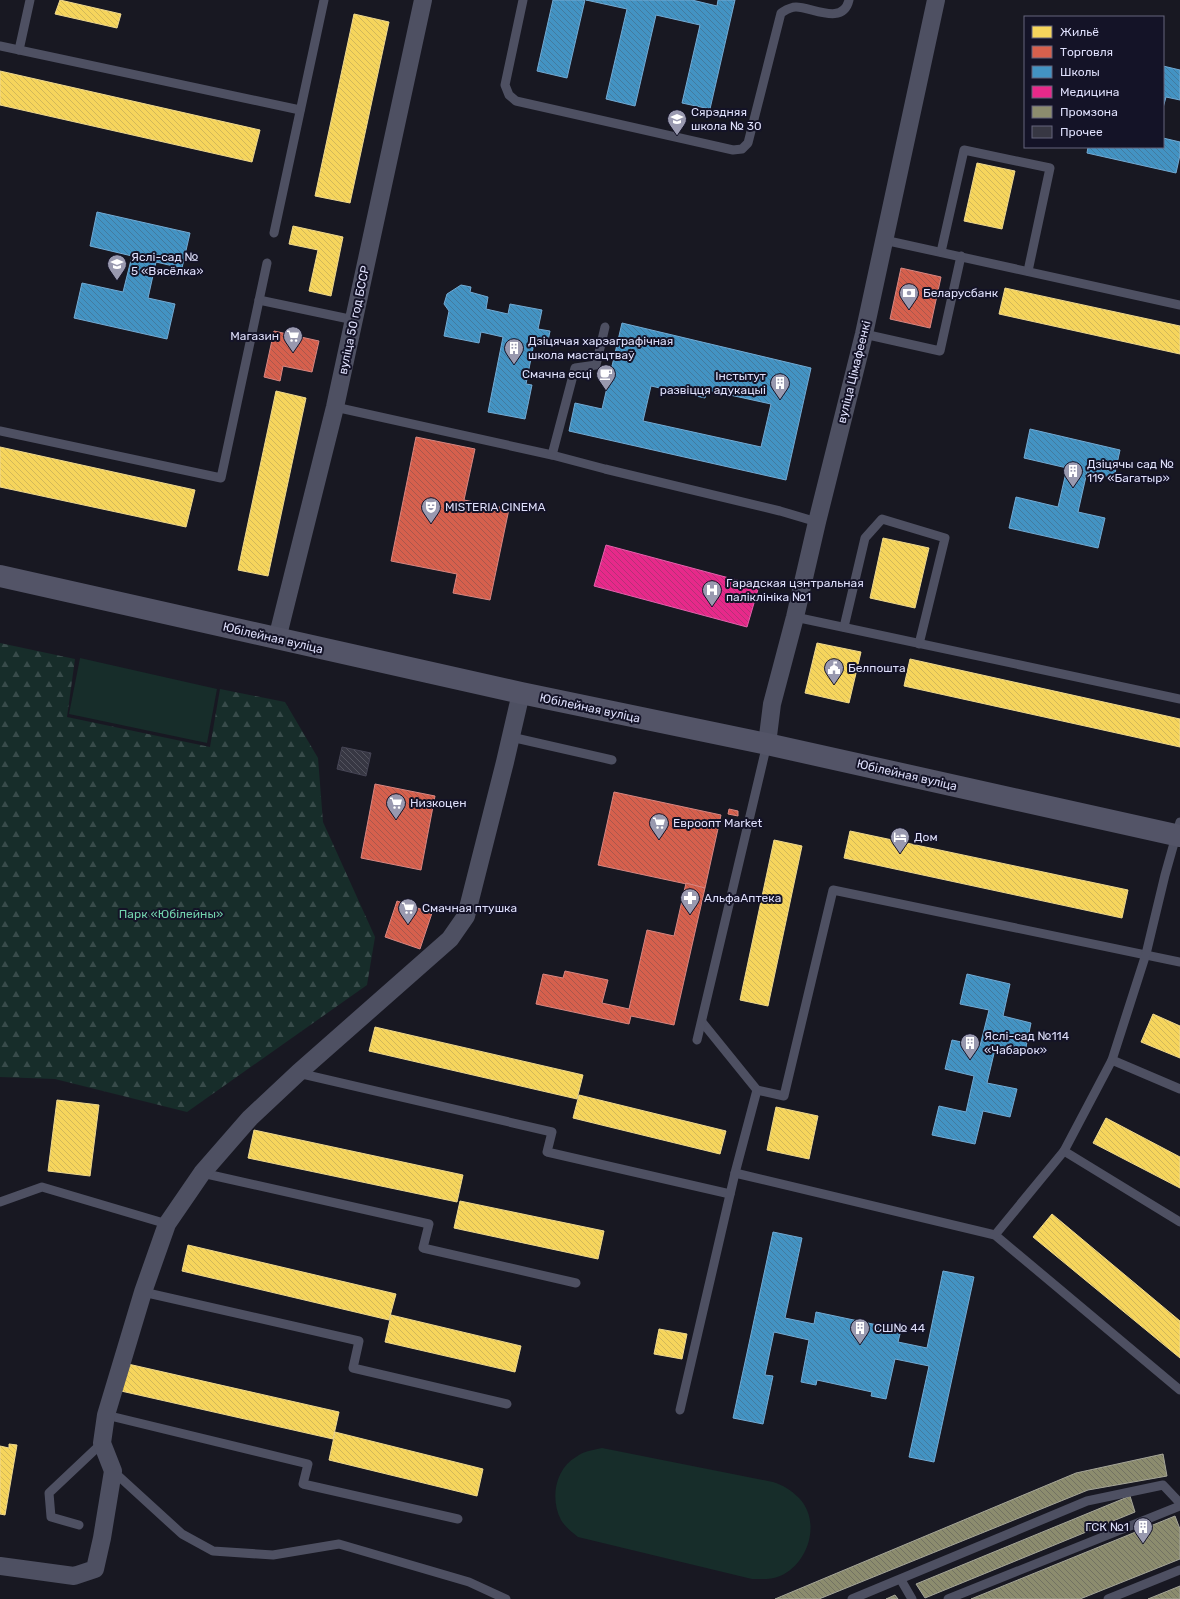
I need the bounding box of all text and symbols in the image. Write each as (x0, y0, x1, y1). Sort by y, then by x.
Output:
legend (1024, 16, 1164, 148)
text: Жильё (1060, 25, 1099, 39)
text: Торговля (1060, 45, 1113, 59)
text: Школы (1060, 65, 1100, 79)
text: Медицина (1060, 85, 1119, 99)
place label: Сярэдняя школа № 30 (691, 105, 762, 133)
text: Промзона (1060, 105, 1118, 119)
school or university icon: Сярэдняя школа № 30 (666, 108, 688, 136)
text: Прочее (1060, 125, 1103, 139)
place label: Яслі-сад № 5 «Вясёлка» (131, 250, 204, 278)
school or university icon: Яслі-сад № 5 «Вясёлка» (106, 253, 128, 281)
street label: вуліца 50 год БССР (336, 264, 372, 376)
bank icon: Беларусбанк (898, 282, 920, 310)
place label: Беларусбанк (923, 286, 999, 300)
street label: вуліца Цімафеенкі (835, 319, 874, 425)
supermarket icon: Магазин (282, 325, 304, 353)
place label: Магазин (230, 329, 279, 343)
place label: Дзіцячая харэаграфічная школа мастацтваў (528, 334, 673, 362)
building icon: Дзіцячая харэаграфічная школа мастацтваў (503, 337, 525, 365)
cafe icon: Смачна есцi (595, 363, 617, 391)
place label: Смачна есцi (522, 367, 592, 381)
place label: Інстытут развіцця адукацыі (660, 369, 766, 397)
building icon: Інстытут развіцця адукацыі (769, 372, 791, 400)
place label: Дзіцячы сад № 119 «Багатыр» (1087, 457, 1174, 485)
building icon: Дзіцячы сад № 119 «Багатыр» (1062, 460, 1084, 488)
theatre icon: MISTERIA CINEMA (420, 496, 442, 524)
place label: MISTERIA CINEMA (445, 500, 546, 514)
place label: Гарадская цэнтральная паліклініка №1 (726, 576, 864, 604)
hospital icon: Гарадская цэнтральная паліклініка №1 (701, 579, 723, 607)
street label: Юбілейная вуліца (221, 620, 325, 656)
public building icon: Белпошта (823, 657, 845, 685)
place label: Белпошта (848, 661, 906, 675)
street label: Юбілейная вуліца (538, 690, 642, 726)
street label: Юбілейная вуліца (855, 757, 959, 793)
supermarket icon: Низкоцен (385, 792, 407, 820)
place label: Низкоцен (410, 796, 466, 810)
supermarket icon: Евроопт Market (648, 812, 670, 840)
place label: Евроопт Market (673, 816, 762, 830)
hotel icon: Дом (889, 826, 911, 854)
place label: Дом (914, 830, 938, 844)
pharmacy icon: АльфаАптека (679, 887, 701, 915)
place label: АльфаАптека (704, 891, 781, 905)
supermarket icon: Смачная птушка (397, 897, 419, 925)
place label: Смачная птушка (422, 901, 517, 915)
park label: Парк «Юбілейны» (119, 907, 223, 921)
place label: Яслі-сад №114 «Чабарок» (984, 1029, 1070, 1057)
building icon: Яслі-сад №114 «Чабарок» (959, 1032, 981, 1060)
building icon: СШ№ 44 (849, 1317, 871, 1345)
place label: СШ№ 44 (874, 1321, 926, 1335)
building icon: ГСК №1 (1132, 1516, 1154, 1544)
place label: ГСК №1 (1085, 1520, 1129, 1534)

